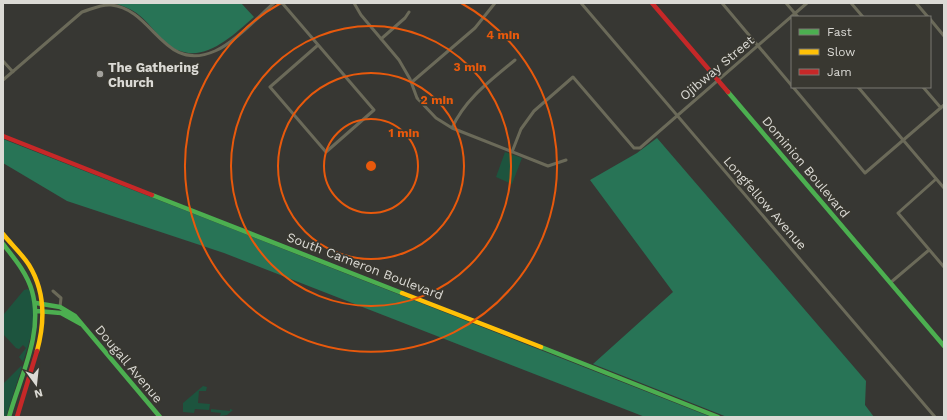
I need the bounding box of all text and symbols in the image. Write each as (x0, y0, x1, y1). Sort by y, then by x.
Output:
legend (791, 16, 931, 88)
text: Fast (827, 25, 852, 39)
text: 4 min (486, 28, 520, 42)
street label: Ojibway Street (677, 32, 758, 103)
text: Slow (827, 45, 855, 59)
place label: The Gathering Church (108, 60, 199, 90)
text: 3 min (454, 60, 486, 74)
text: Jam (827, 65, 852, 79)
marker: The Gathering Church (95, 69, 105, 79)
text: 2 min (421, 93, 453, 107)
street label: Dominion Boulevard (759, 113, 853, 221)
text: 1 min (389, 126, 419, 140)
street label: Longfellow Avenue (720, 153, 810, 253)
centre of rings (364, 159, 378, 173)
street label: South Cameron Boulevard (285, 229, 445, 303)
street label: Dougall Avenue (92, 322, 166, 406)
north arrow (16, 364, 56, 404)
text: N (33, 386, 44, 401)

